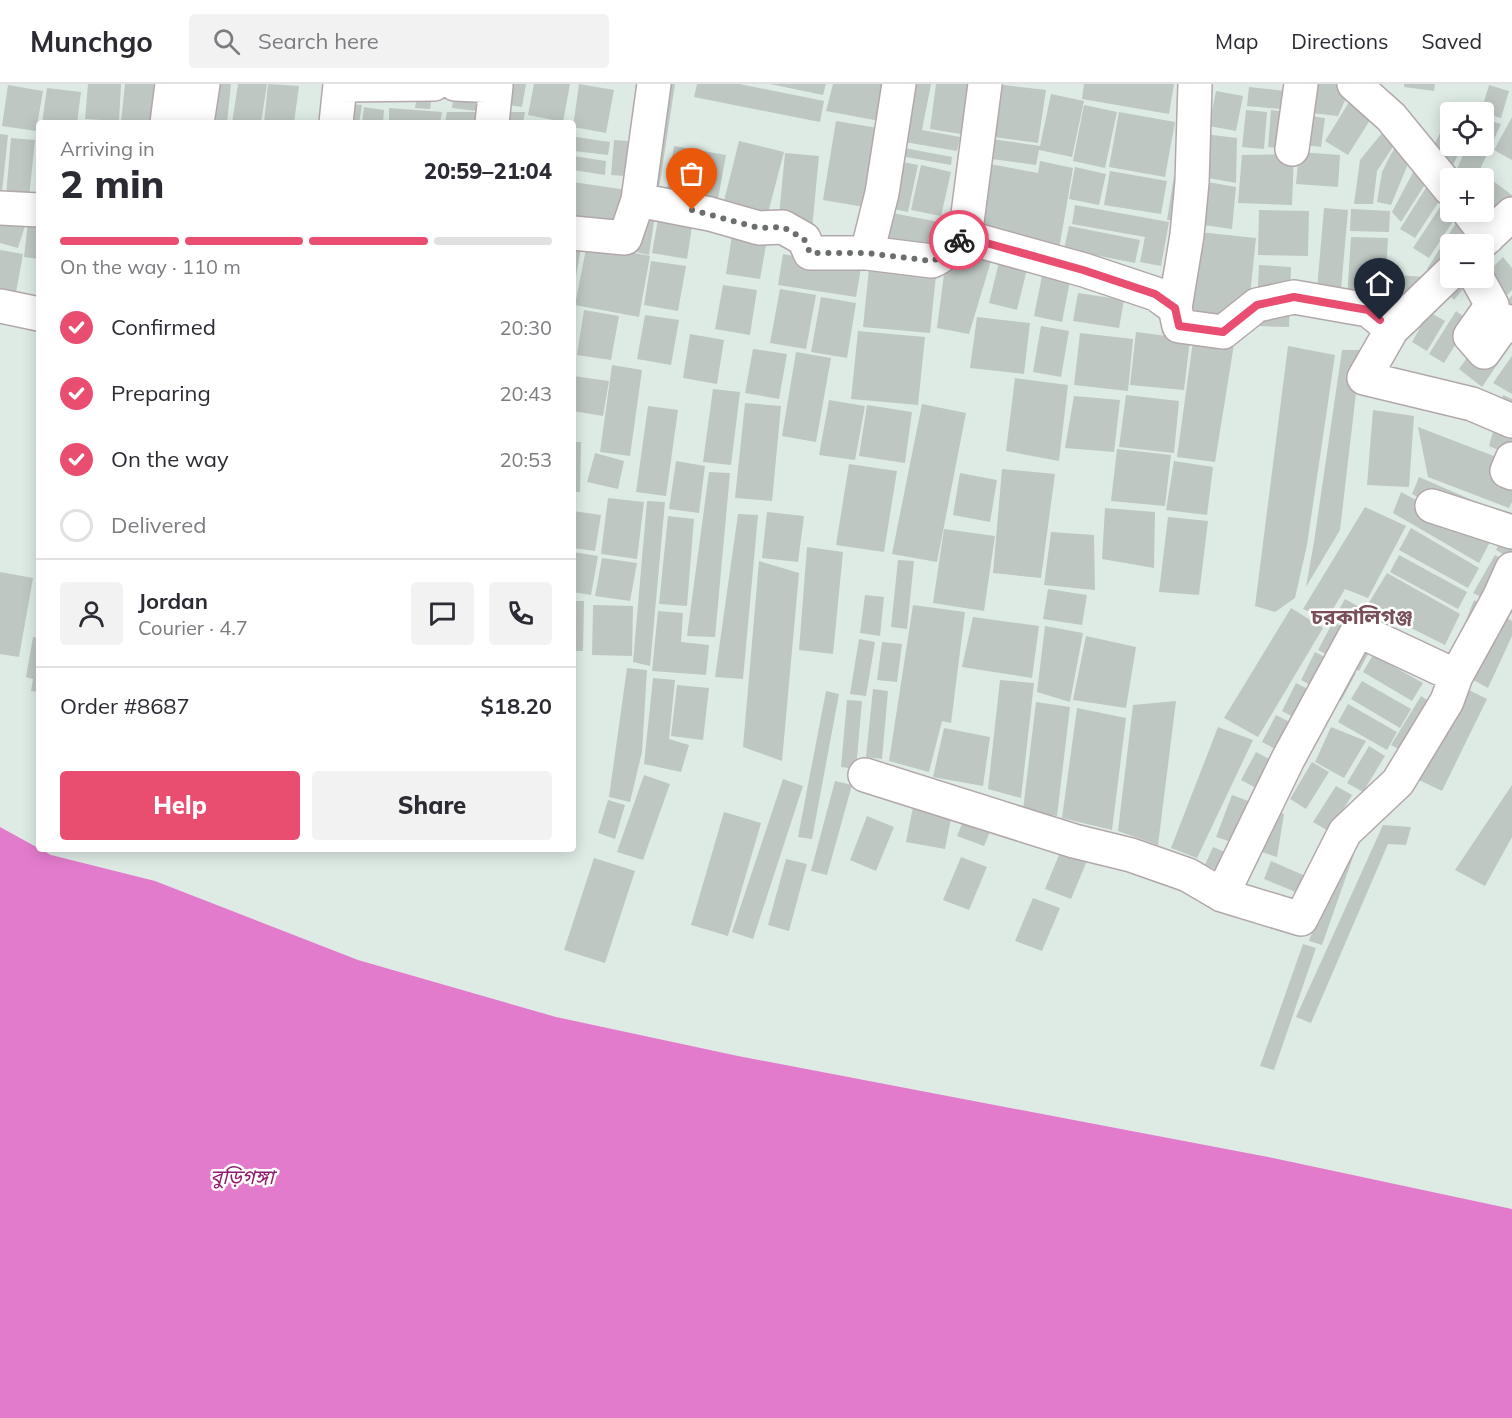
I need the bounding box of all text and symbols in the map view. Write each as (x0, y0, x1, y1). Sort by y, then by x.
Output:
search box (189, 14, 609, 68)
text: Munchgo (30, 24, 153, 59)
icon: search (210, 25, 243, 58)
text: Search here (258, 27, 379, 55)
text: Map (1215, 28, 1258, 54)
text: Directions (1291, 28, 1388, 54)
text: Saved (1421, 28, 1482, 54)
map controls (1440, 102, 1494, 288)
button: locate (1440, 102, 1494, 156)
text: Arriving in (60, 136, 155, 161)
pin (666, 148, 717, 210)
text: 20:59–21:04 (424, 157, 552, 185)
icon: bag (675, 157, 708, 190)
text: 2 min (60, 159, 165, 208)
button: + (1440, 168, 1494, 222)
courier (929, 210, 989, 270)
icon: bike (943, 224, 976, 257)
button: − (1440, 234, 1494, 288)
text: On the way · 110 m (60, 254, 241, 279)
pin (1354, 258, 1405, 320)
icon: home (1363, 267, 1396, 300)
icon: check (60, 311, 93, 344)
text: Confirmed (111, 313, 216, 341)
text: 20:30 (499, 315, 552, 340)
icon: check (60, 377, 93, 410)
text: Preparing (111, 379, 211, 407)
text: 20:43 (499, 381, 552, 406)
icon: check (60, 443, 93, 476)
text: On the way (111, 445, 229, 473)
text: 20:53 (499, 447, 552, 472)
text: Delivered (111, 511, 206, 539)
button: person (60, 582, 123, 645)
button: chat (411, 582, 474, 645)
button: phone (489, 582, 552, 645)
text: Jordan (138, 587, 208, 615)
district label: চরকালিগঞ্জ (1310, 603, 1413, 629)
text: Courier · 4.7 (138, 615, 248, 640)
text: Order #8687 (60, 692, 190, 720)
text: $18.20 (481, 692, 552, 720)
button: Help (60, 771, 300, 840)
button: Share (312, 771, 552, 840)
water label: বুড়িগঙ্গা (210, 1164, 277, 1189)

